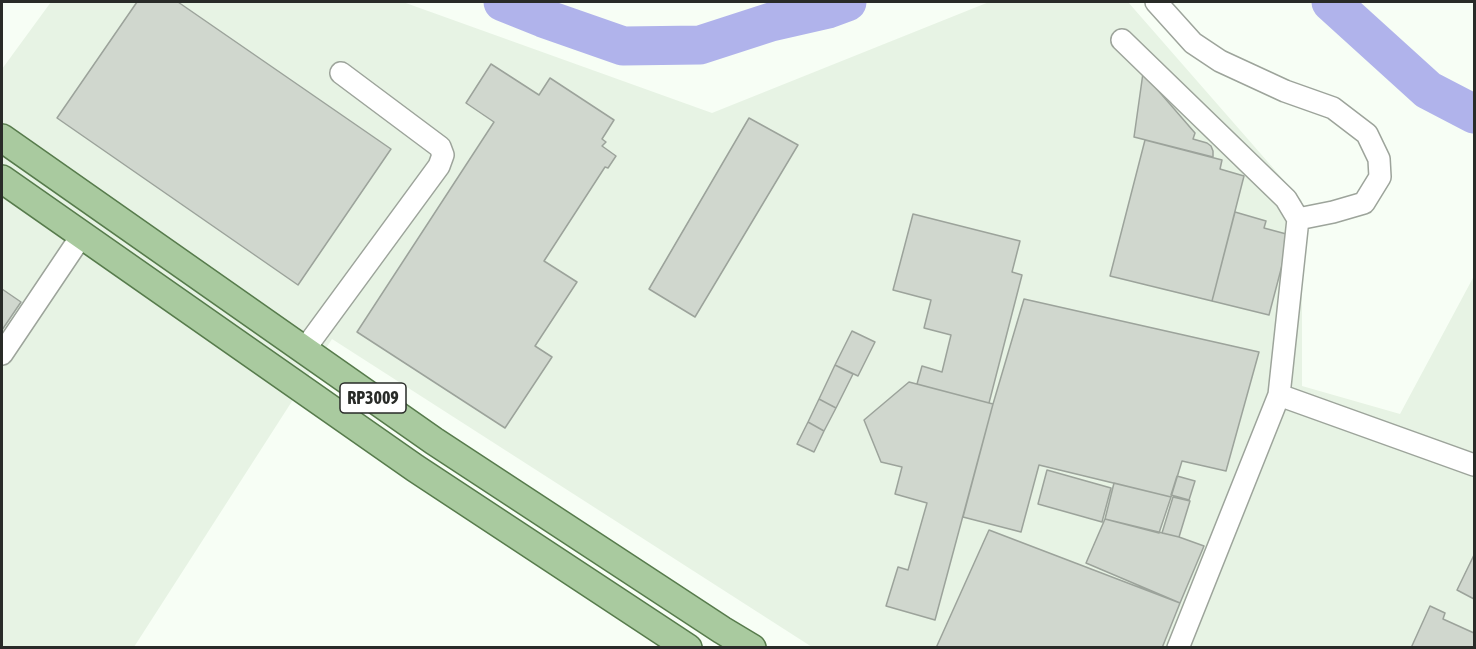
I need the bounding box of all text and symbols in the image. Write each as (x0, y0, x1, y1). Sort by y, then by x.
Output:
road number: RP3009 (340, 383, 406, 413)

